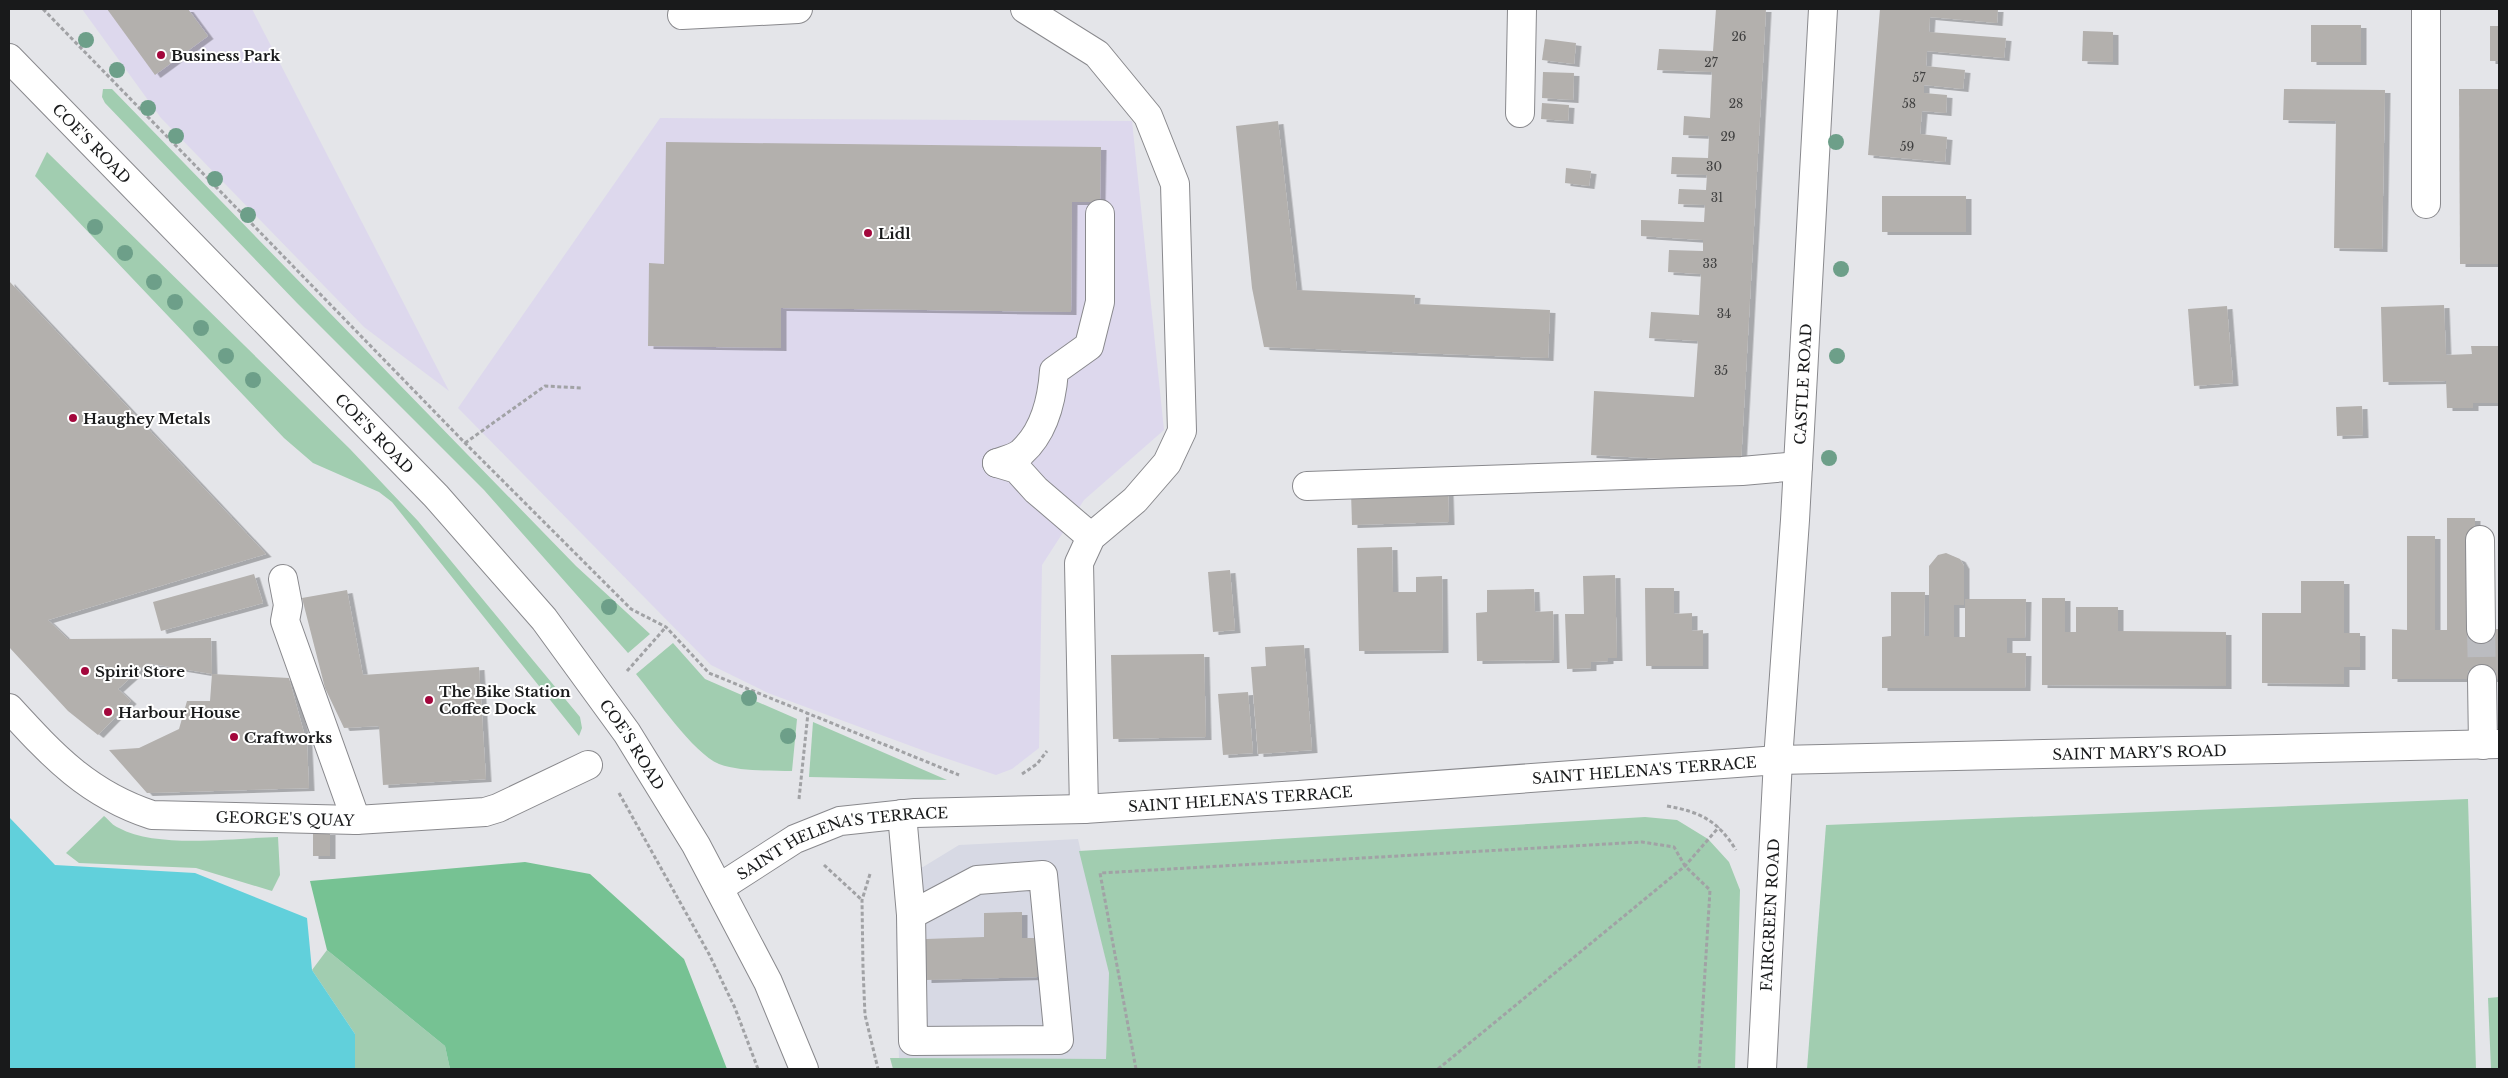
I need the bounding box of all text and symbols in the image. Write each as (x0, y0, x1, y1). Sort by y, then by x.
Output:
house number: 26 (1731, 29, 1747, 44)
place label: Business Park (171, 46, 281, 65)
marker: Business Park (155, 49, 167, 61)
house number: 27 (1704, 55, 1719, 70)
house number: 57 (1913, 70, 1926, 85)
house number: 28 (1729, 96, 1743, 111)
house number: 58 (1902, 96, 1916, 111)
street label: COE'S ROAD (49, 99, 135, 187)
house number: 29 (1720, 129, 1736, 144)
house number: 59 (1900, 139, 1914, 154)
house number: 30 (1706, 159, 1722, 174)
house number: 31 (1711, 190, 1723, 205)
place label: Lidl (878, 224, 911, 243)
marker: Lidl (862, 227, 874, 239)
house number: 33 (1703, 256, 1717, 271)
house number: 34 (1717, 306, 1731, 321)
street label: CASTLE ROAD (1790, 323, 1816, 445)
house number: 35 (1714, 363, 1728, 378)
street label: COE'S ROAD (332, 389, 418, 477)
place label: Haughey Metals (83, 409, 210, 428)
marker: Haughey Metals (67, 412, 79, 424)
place label: Spirit Store (95, 662, 185, 681)
marker: Spirit Store (79, 665, 91, 677)
place label: The Bike Station Coffee Dock (439, 682, 571, 718)
marker: The Bike Station Coffee Dock (423, 694, 435, 706)
street label: COE'S ROAD (596, 695, 669, 793)
place label: Harbour House (118, 703, 240, 722)
marker: Harbour House (102, 706, 114, 718)
place label: Craftworks (244, 728, 332, 747)
marker: Craftworks (228, 731, 240, 743)
street label: SAINT MARY'S ROAD (2052, 741, 2227, 763)
street label: SAINT HELENA'S TERRACE (1531, 752, 1757, 787)
street label: SAINT HELENA'S TERRACE (1128, 782, 1353, 816)
street label: SAINT HELENA'S TERRACE (733, 803, 948, 884)
street label: GEORGE'S QUAY (215, 807, 356, 829)
street label: FAIRGREEN ROAD (1757, 838, 1783, 992)

